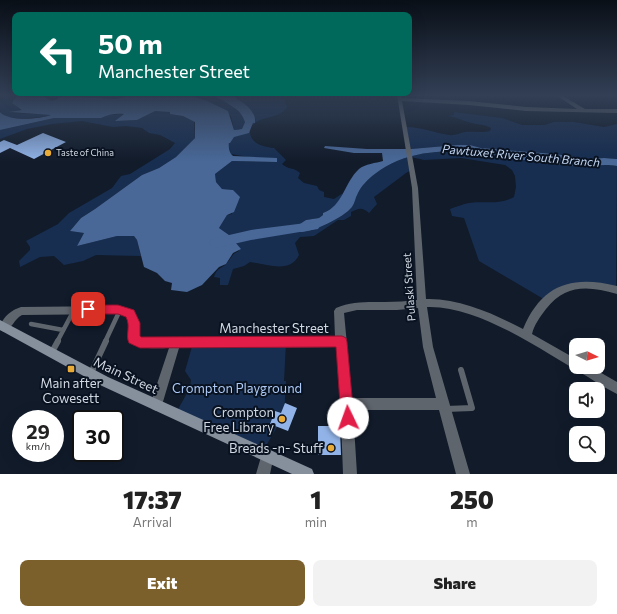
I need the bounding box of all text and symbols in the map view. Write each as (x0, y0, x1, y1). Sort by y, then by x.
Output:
text: 50 m (98, 26, 163, 60)
icon: left (32, 28, 84, 80)
text: Manchester Street (98, 60, 250, 82)
water label: Pawtuxet River South Branch (442, 141, 601, 169)
place label: Taste of China (56, 147, 114, 158)
marker: Taste of China (43, 148, 53, 158)
street label: Pulaski Street (400, 252, 417, 322)
pin (71, 292, 105, 326)
icon: arrive (77, 298, 99, 320)
street label: Manchester Street (219, 320, 329, 336)
north arrow (569, 338, 605, 374)
map controls (569, 338, 605, 462)
street label: Main Street (91, 353, 161, 397)
marker: Main after Cowesett (66, 364, 76, 374)
place label: Main after Cowesett (40, 375, 102, 406)
park label: Crompton Playground (172, 380, 302, 396)
button: sound (569, 382, 605, 418)
position arrow (327, 397, 369, 439)
place label: Crompton Free Library (203, 404, 274, 435)
speed limit sign: 30 (72, 410, 124, 462)
marker: Crompton Free Library (277, 414, 287, 424)
text: 29 (26, 419, 50, 443)
button: search (569, 426, 605, 462)
text: km/h (26, 440, 50, 452)
place label: Breads -n- Stuff (229, 440, 323, 456)
marker: Breads -n- Stuff (326, 443, 336, 453)
text: 17:37 (123, 485, 182, 514)
text: 1 (310, 485, 321, 514)
text: 250 (450, 485, 494, 514)
text: Arrival (133, 514, 172, 530)
text: min (305, 514, 327, 530)
text: m (466, 514, 478, 530)
button: Exit (20, 560, 305, 606)
button: Share (313, 560, 597, 606)

